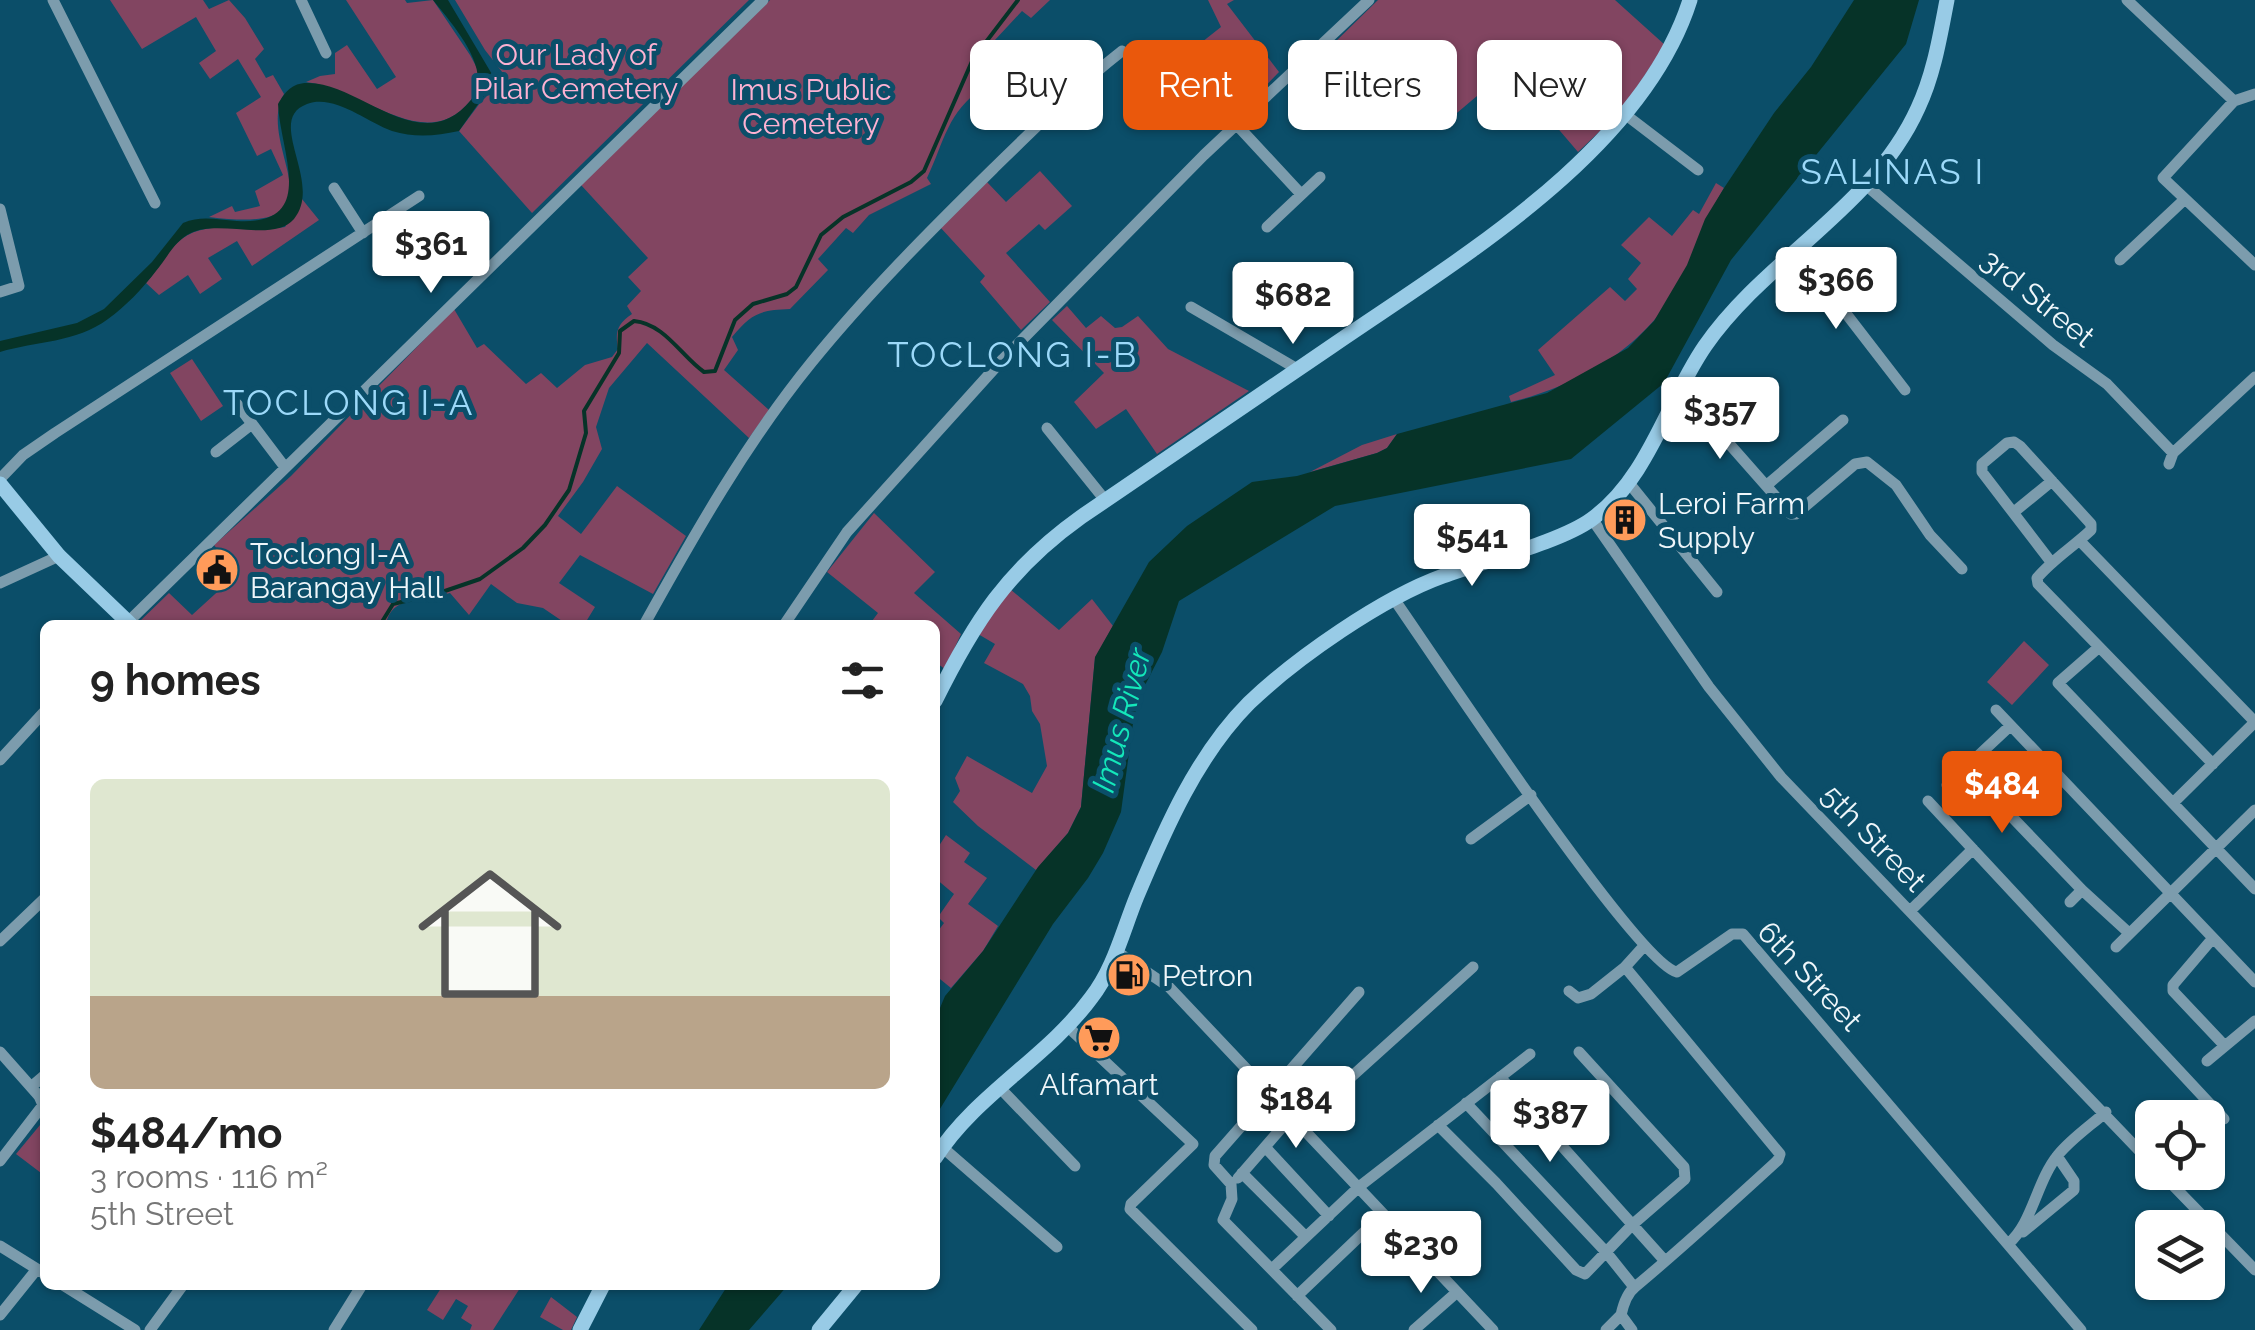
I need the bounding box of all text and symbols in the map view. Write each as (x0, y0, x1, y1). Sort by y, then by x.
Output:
park label: Our Lady of Pilar Cemetery (474, 37, 678, 106)
chip: Buy (970, 40, 1103, 130)
chip: Rent (1123, 40, 1268, 130)
chip: Filters (1288, 40, 1457, 130)
chip: New (1477, 40, 1622, 130)
park label: Imus Public Cemetery (730, 72, 892, 141)
district label: SALINAS I (1800, 151, 1986, 192)
pin: $361 (372, 211, 490, 296)
text: $361 (394, 225, 468, 262)
street label: 3rd Street (1974, 242, 2102, 354)
pin: $366 (1777, 247, 1895, 332)
text: $366 (1798, 261, 1874, 298)
pin: $682 (1234, 262, 1352, 347)
text: $682 (1254, 276, 1332, 313)
district label: TOCLONG I-B (887, 334, 1139, 375)
pin: $357 (1661, 377, 1779, 462)
district label: TOCLONG I-A (223, 382, 475, 423)
text: $357 (1683, 391, 1757, 428)
place label: Leroi Farm Supply (1658, 486, 1805, 555)
building icon: Leroi Farm Supply (1602, 497, 1648, 543)
pin: $541 (1413, 504, 1531, 589)
text: $541 (1436, 518, 1508, 555)
place label: Toclong I-A Barangay Hall (250, 536, 444, 605)
public building icon: Toclong I-A Barangay Hall (194, 547, 240, 593)
water label: Imus River (1084, 643, 1158, 796)
icon: filters (835, 653, 890, 708)
text: 9 homes (90, 656, 261, 705)
pin: $484 (1943, 751, 2061, 836)
text: $484 (1964, 765, 2040, 802)
street label: 5th Street (1815, 777, 1933, 899)
icon: home (400, 844, 580, 1024)
street label: 6th Street (1751, 914, 1869, 1038)
fuel station icon: Petron (1106, 952, 1152, 998)
place label: Petron (1162, 958, 1253, 993)
supermarket icon: Alfamart (1076, 1015, 1122, 1061)
pin: $184 (1237, 1066, 1355, 1151)
place label: Alfamart (1039, 1067, 1159, 1102)
text: $184 (1259, 1080, 1333, 1117)
pin: $387 (1491, 1080, 1609, 1165)
text: $387 (1512, 1094, 1588, 1131)
map controls (2135, 1100, 2225, 1300)
button: locate (2135, 1100, 2225, 1190)
text: $484/mo (90, 1109, 282, 1158)
text: 3 rooms · 116 m² (90, 1158, 328, 1195)
text: 5th Street (90, 1195, 234, 1232)
button: layers (2135, 1210, 2225, 1300)
pin: $230 (1362, 1211, 1480, 1296)
text: $230 (1383, 1225, 1459, 1262)

